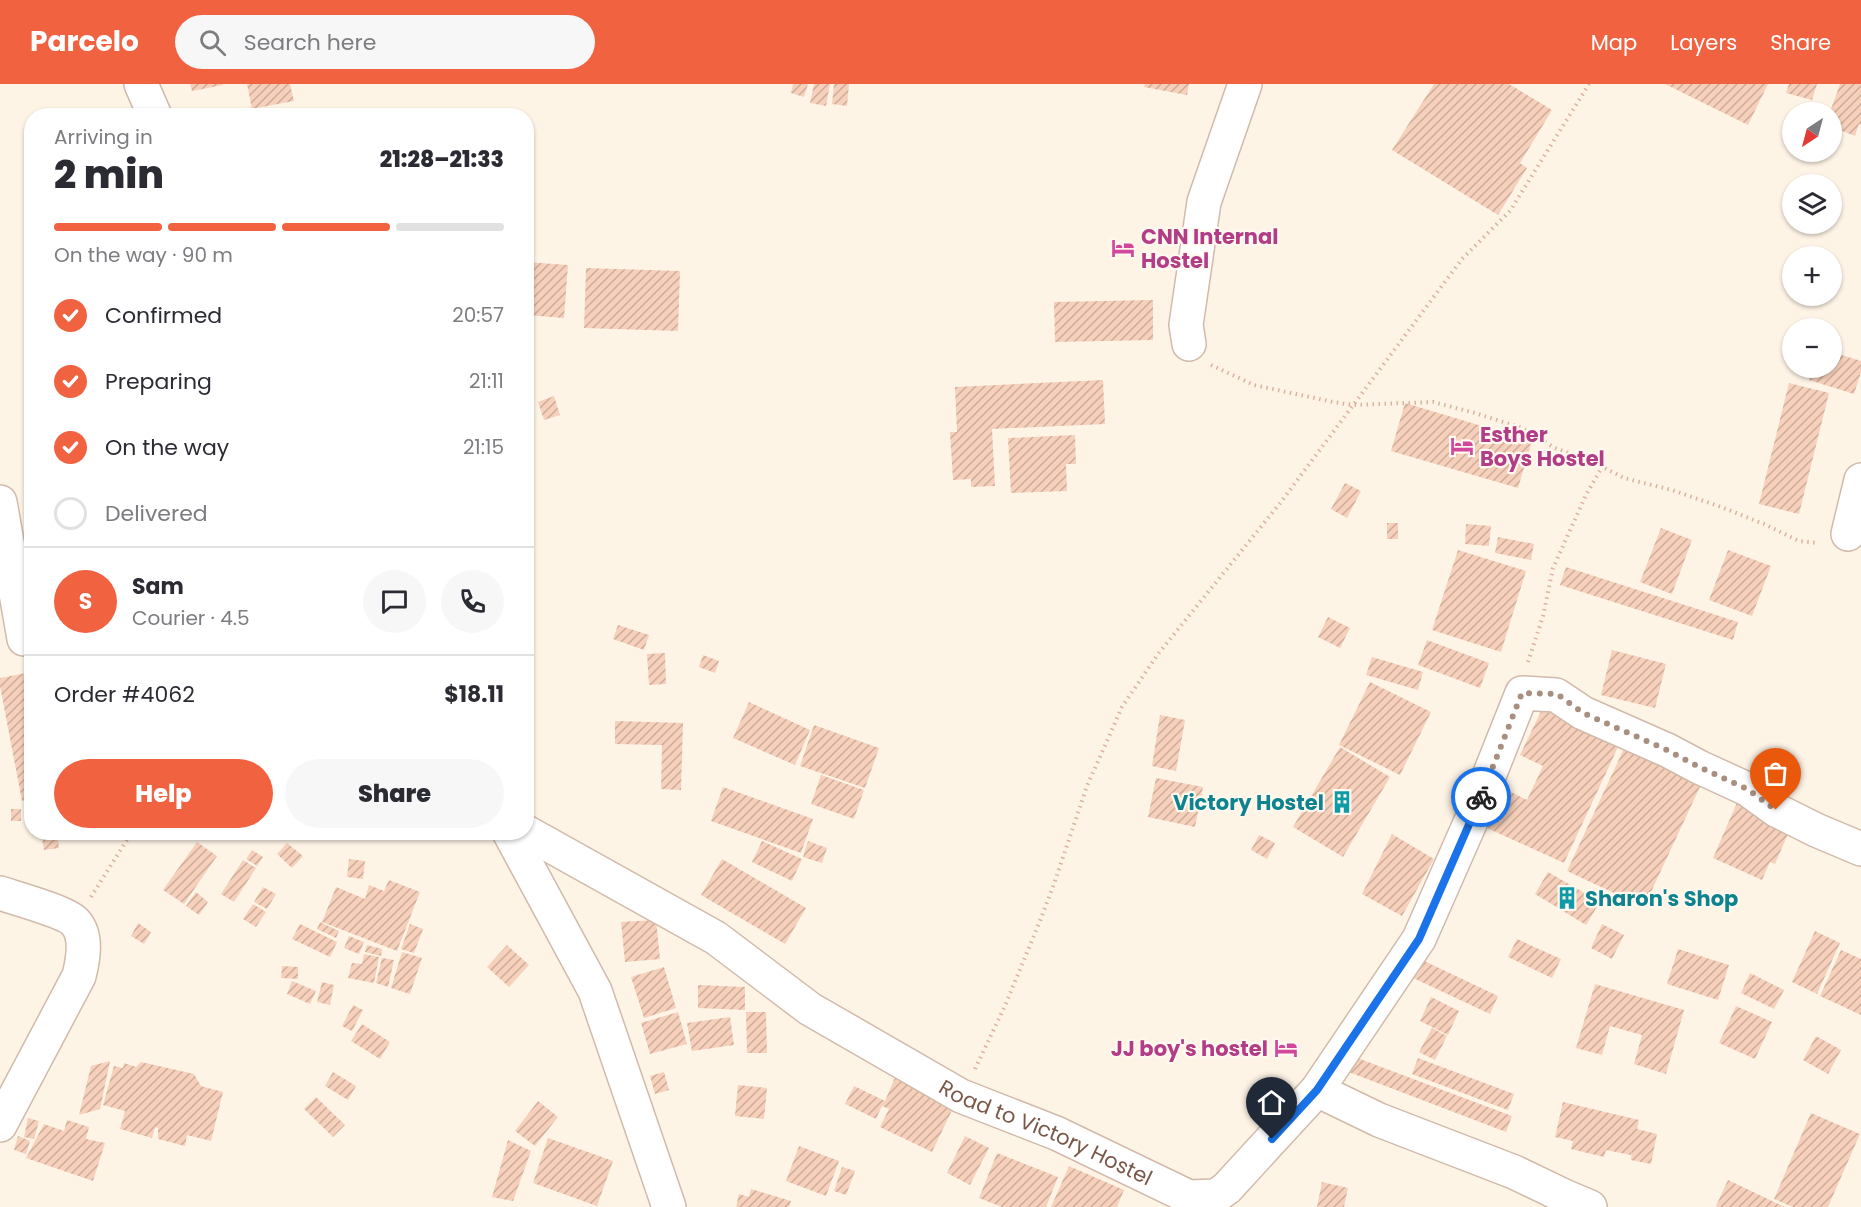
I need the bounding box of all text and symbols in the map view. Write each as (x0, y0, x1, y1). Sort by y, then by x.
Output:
search box (175, 15, 595, 69)
text: Parcelo (30, 22, 139, 61)
icon: search (196, 26, 229, 59)
text: Search here (244, 27, 376, 58)
text: Map (1591, 28, 1637, 57)
text: Layers (1670, 28, 1737, 57)
text: Share (1770, 28, 1831, 57)
north arrow (1782, 102, 1842, 162)
map controls (1782, 102, 1842, 378)
text: Arriving in (54, 123, 153, 151)
text: 21:28–21:33 (380, 144, 504, 175)
text: 2 min (54, 147, 164, 202)
button: layers (1782, 174, 1842, 234)
place label: CNN Internal Hostel (1141, 222, 1278, 275)
hotel icon: CNN Internal Hostel (1110, 235, 1136, 261)
text: On the way · 90 m (54, 241, 233, 269)
button: + (1782, 246, 1842, 306)
icon: check (54, 299, 87, 332)
text: Confirmed (105, 300, 222, 331)
text: 20:57 (452, 301, 504, 329)
button: − (1782, 318, 1842, 378)
icon: check (54, 365, 87, 398)
text: Preparing (105, 366, 212, 397)
text: 21:11 (469, 367, 504, 395)
place label: Esther Boys Hostel (1480, 420, 1605, 473)
icon: check (54, 431, 87, 464)
text: On the way (105, 432, 229, 463)
text: 21:15 (463, 433, 504, 461)
hotel icon: Esther Boys Hostel (1449, 433, 1475, 459)
text: Delivered (105, 498, 208, 529)
button: chat (363, 570, 426, 633)
button: phone (441, 570, 504, 633)
text: Sam (132, 571, 184, 602)
text: S (79, 586, 92, 617)
text: Courier · 4.5 (132, 604, 250, 632)
text: Order #4062 (54, 679, 195, 710)
text: $18.11 (444, 679, 504, 710)
pin (1750, 748, 1801, 810)
icon: bag (1759, 757, 1792, 790)
button: Help (54, 759, 273, 828)
button: Share (285, 759, 504, 828)
courier (1451, 767, 1511, 827)
icon: bike (1465, 781, 1498, 814)
place label: Victory Hostel (1173, 788, 1324, 817)
building icon: Victory Hostel (1329, 789, 1355, 815)
place label: Sharon's Shop (1585, 884, 1738, 913)
building icon: Sharon's Shop (1554, 885, 1580, 911)
place label: JJ boy's hostel (1111, 1034, 1268, 1063)
hotel icon: JJ boy's hostel (1273, 1035, 1299, 1061)
street label: Road to Victory Hostel (934, 1072, 1157, 1192)
pin (1246, 1077, 1297, 1139)
icon: home (1255, 1086, 1288, 1119)

